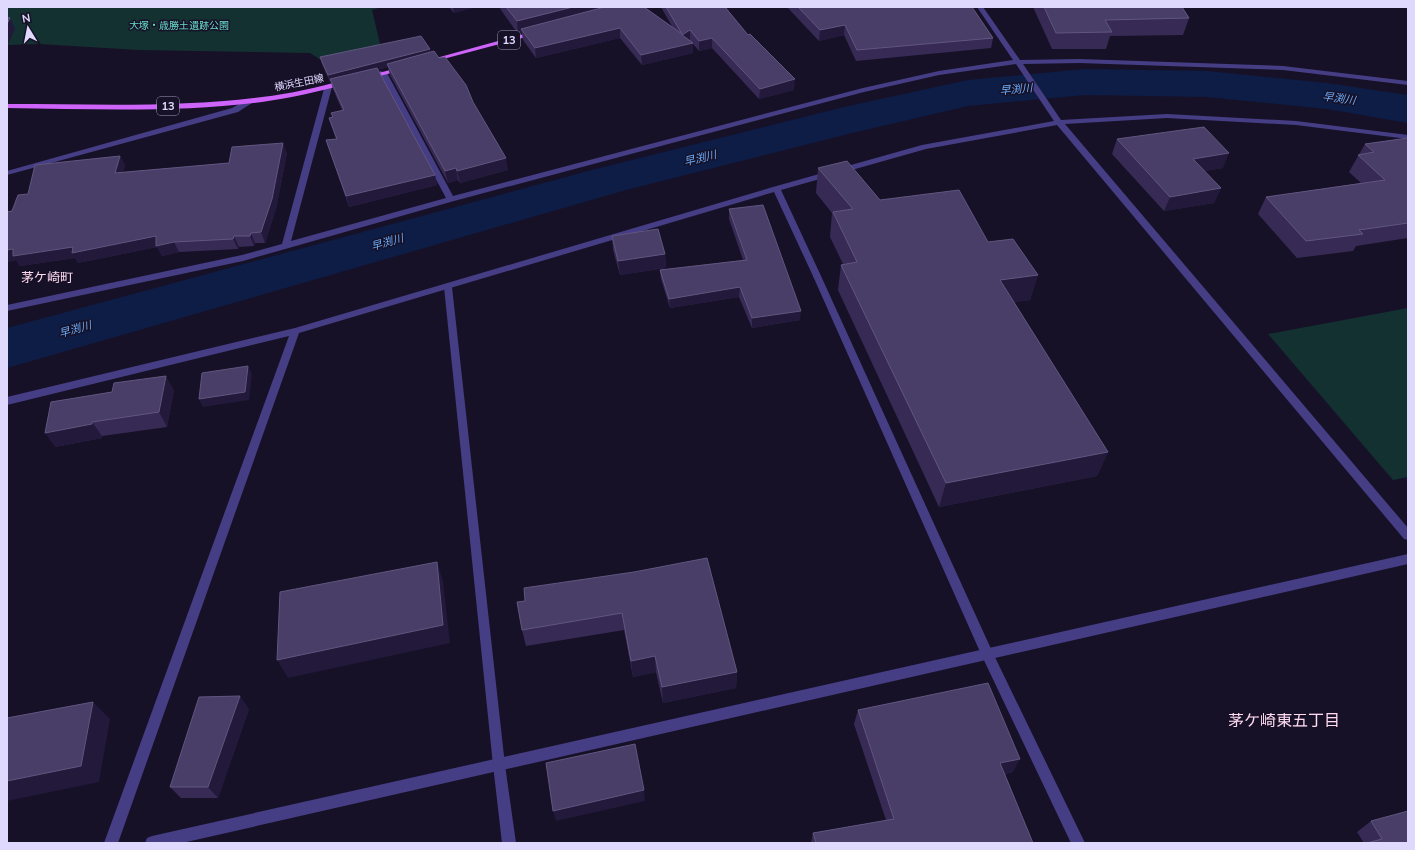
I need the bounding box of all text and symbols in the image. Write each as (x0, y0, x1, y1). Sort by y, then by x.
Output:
north arrow (8, 8, 48, 48)
text: N (21, 11, 32, 26)
park label: 大塚・歳勝土遺跡公園 (129, 19, 229, 32)
road number: 13 (498, 31, 520, 49)
street label: 横浜生田線 (273, 71, 325, 94)
water label: 早渕川 (999, 81, 1034, 97)
water label: 早渕川 (1322, 89, 1357, 107)
road number: 13 (157, 97, 179, 115)
water label: 早渕川 (682, 147, 719, 169)
water label: 早渕川 (369, 230, 406, 253)
district label: 茅ケ崎町 (21, 269, 73, 285)
water label: 早渕川 (57, 317, 94, 340)
district label: 茅ケ崎東五丁目 (1228, 710, 1340, 730)

